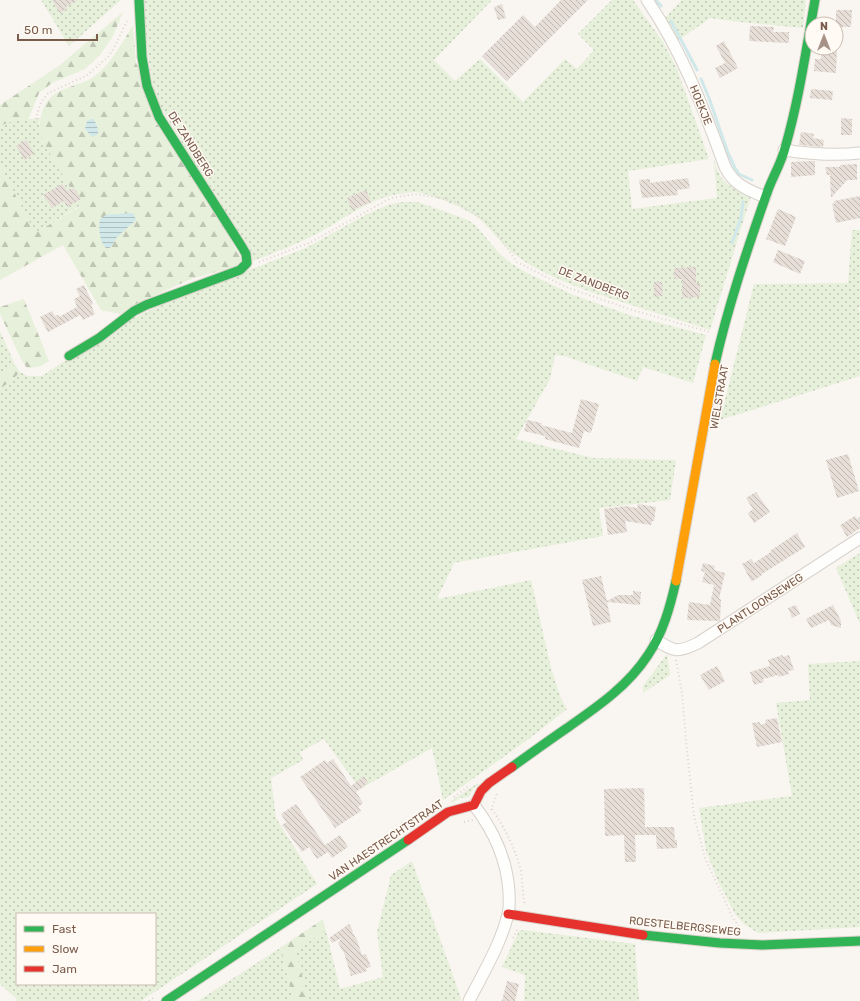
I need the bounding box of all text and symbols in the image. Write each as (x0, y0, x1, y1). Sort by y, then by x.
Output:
scale bar (18, 16, 97, 42)
north arrow (804, 16, 844, 56)
text: N (820, 20, 828, 33)
text: 50 m (24, 23, 52, 37)
street label: HOEKJE (687, 83, 715, 127)
street label: DE ZANDBERG (165, 109, 216, 179)
street label: DE ZANDBERG (557, 264, 631, 303)
street label: WIELSTRAAT (707, 363, 732, 430)
street label: PLANTLOONSEWEG (715, 571, 806, 636)
street label: VAN HAESTRECHTSTRAAT (327, 797, 447, 884)
legend (16, 913, 156, 985)
street label: ROESTELBERGSEWEG (628, 914, 742, 939)
text: Fast (52, 922, 76, 936)
text: Slow (52, 942, 79, 956)
text: Jam (52, 962, 77, 976)

